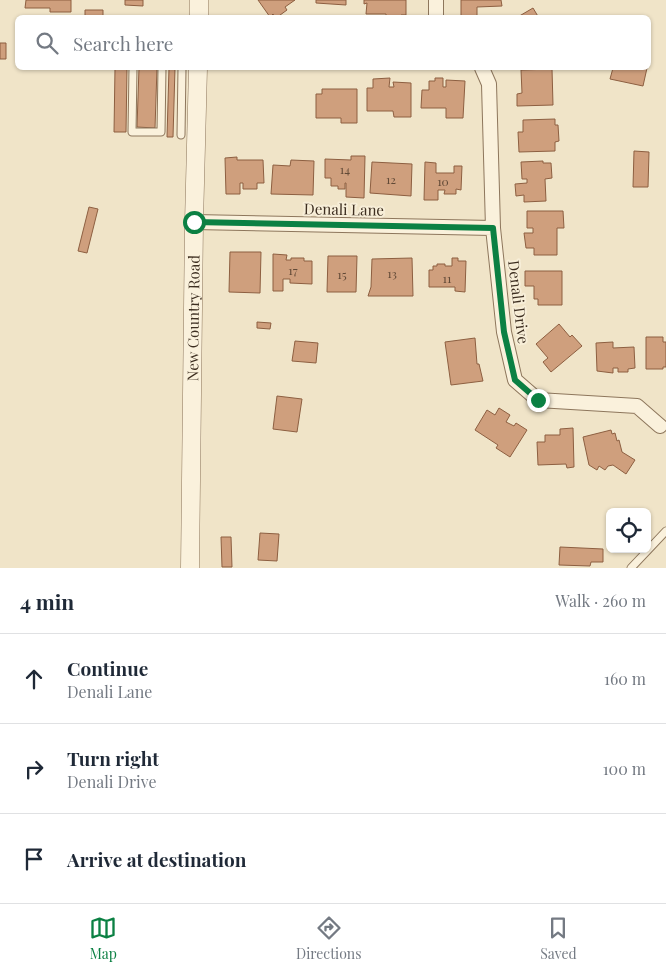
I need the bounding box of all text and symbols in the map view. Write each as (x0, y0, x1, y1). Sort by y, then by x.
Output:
search box (15, 15, 651, 70)
icon: search (33, 29, 61, 57)
text: Search here (73, 30, 173, 56)
house number: 14 (340, 161, 350, 177)
house number: 12 (386, 171, 396, 187)
house number: 10 (437, 173, 449, 189)
street label: Denali Lane (304, 198, 384, 220)
route start (183, 211, 206, 234)
street label: New Country Road (182, 255, 204, 381)
street label: Denali Drive (504, 259, 534, 345)
house number: 17 (288, 262, 298, 278)
house number: 13 (387, 265, 397, 281)
house number: 15 (337, 266, 347, 282)
house number: 11 (443, 270, 452, 286)
route end (527, 389, 550, 412)
map controls (606, 508, 651, 553)
button: locate (606, 508, 651, 553)
text: 4 min (20, 587, 74, 615)
text: Walk · 260 m (555, 590, 646, 611)
text: Continue (67, 655, 148, 681)
icon: ahead (20, 665, 48, 693)
text: 160 m (604, 668, 646, 689)
text: Denali Lane (67, 681, 152, 702)
text: Turn right (67, 745, 159, 771)
icon: right (20, 755, 48, 783)
text: 100 m (603, 758, 646, 779)
text: Denali Drive (67, 771, 157, 792)
icon: arrive (20, 845, 48, 873)
text: Arrive at destination (67, 846, 247, 872)
tab: Map (89, 914, 117, 963)
tab: Directions (296, 914, 362, 963)
tab: Saved (540, 914, 577, 963)

